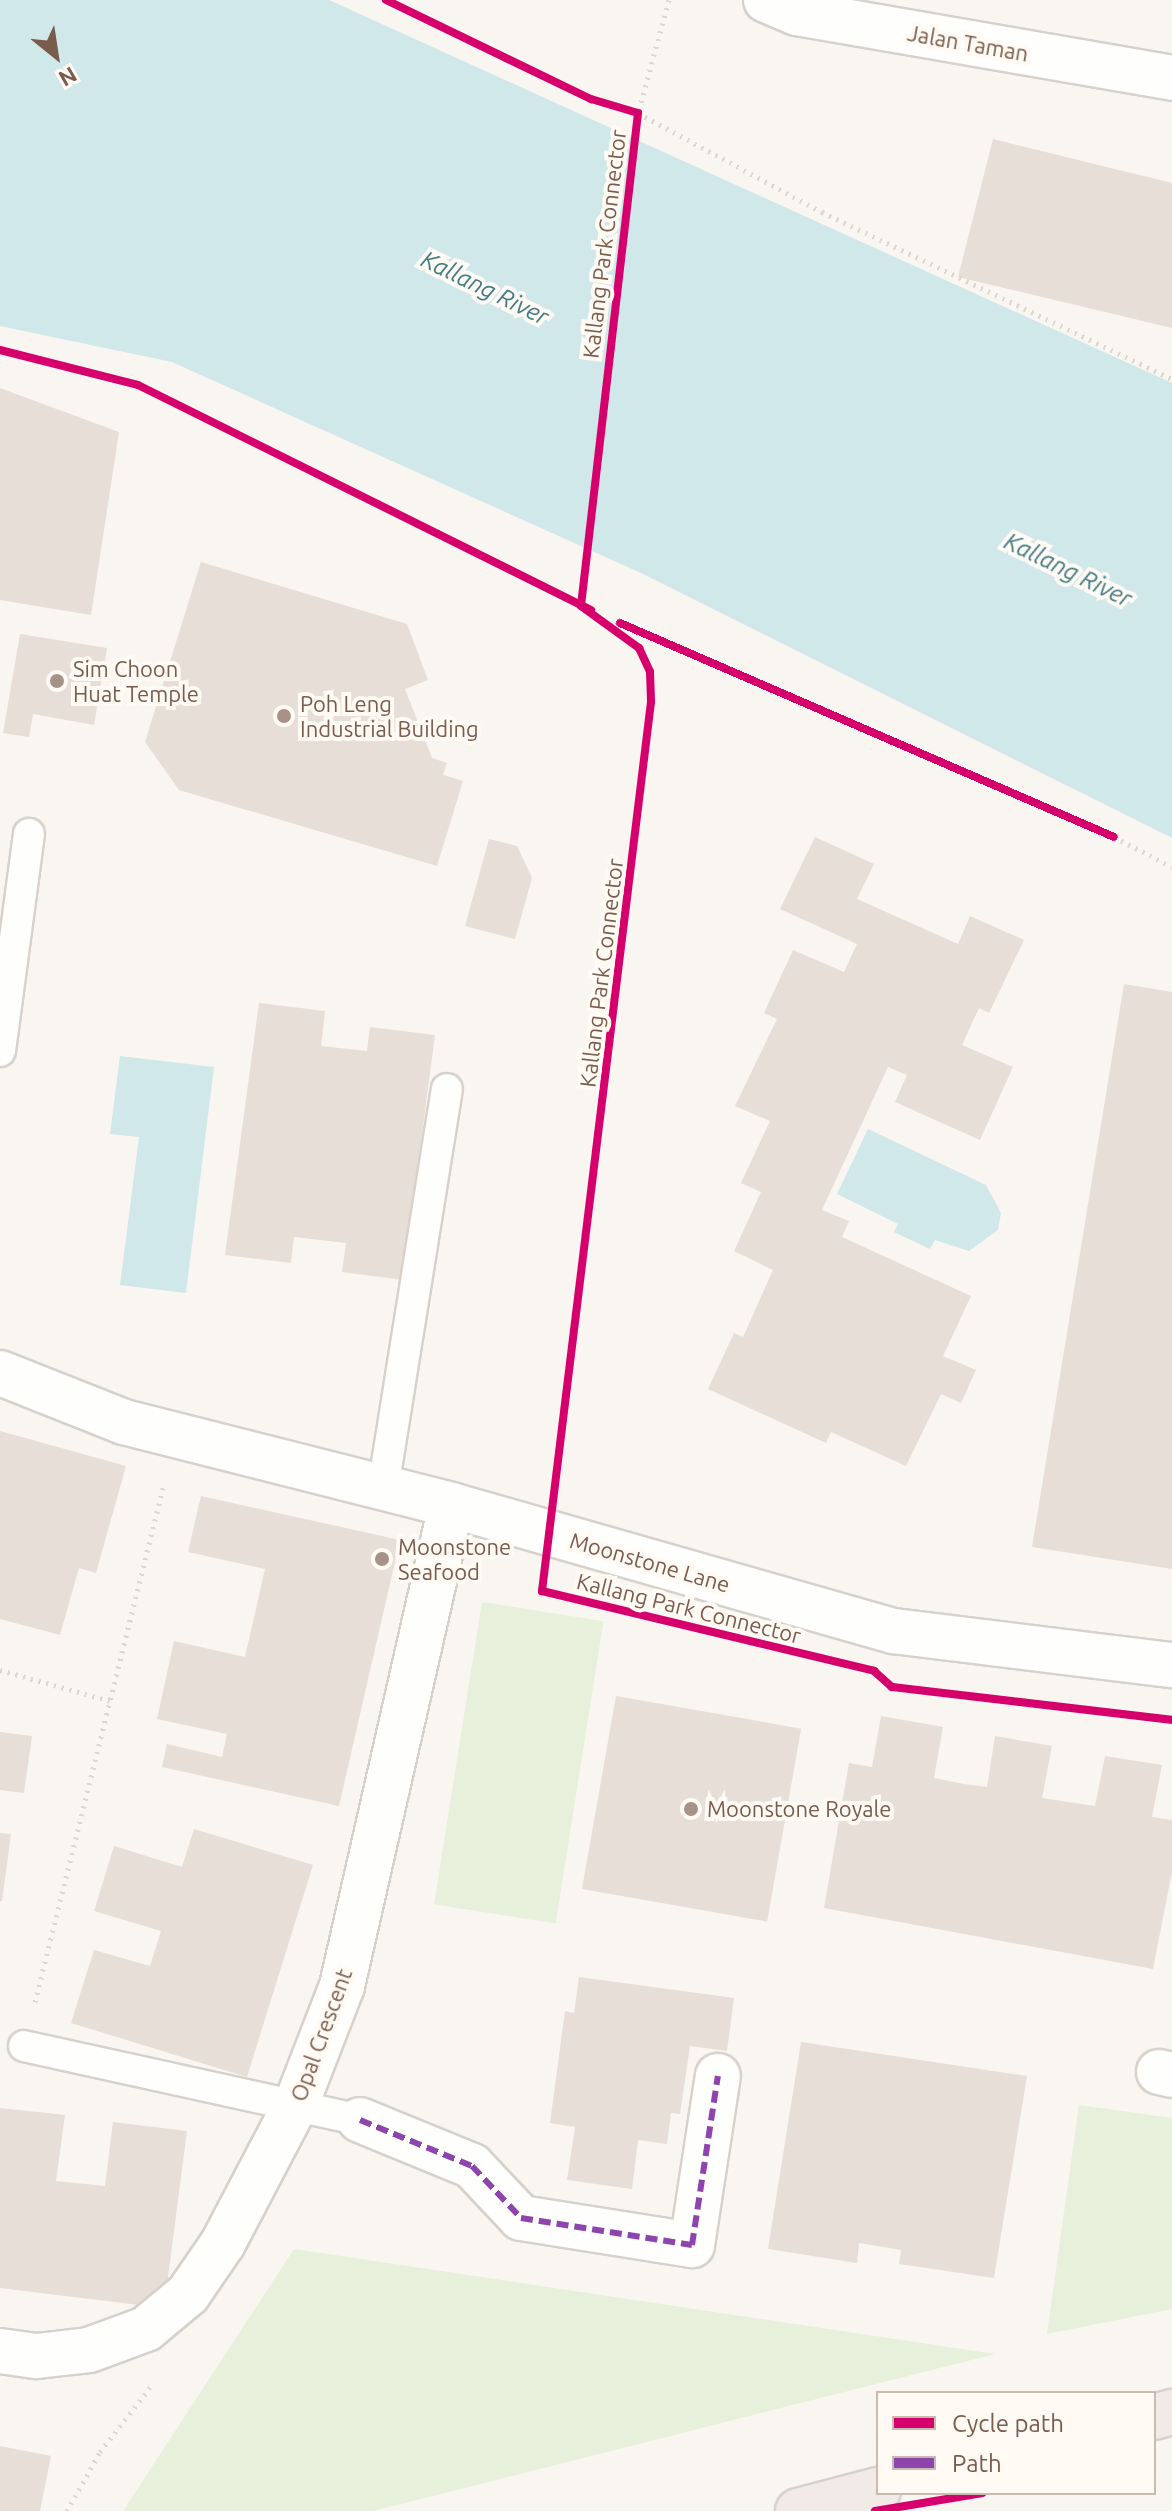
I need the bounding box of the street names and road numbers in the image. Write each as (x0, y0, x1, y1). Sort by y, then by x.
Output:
street label: Jalan Taman (905, 19, 1031, 67)
street label: Kallang Park Connector (577, 128, 631, 360)
street label: Kallang Park Connector (574, 857, 628, 1089)
street label: Moonstone Lane (567, 1527, 733, 1597)
street label: Kallang Park Connector (574, 1567, 804, 1649)
street label: Opal Crescent (285, 1965, 357, 2105)

